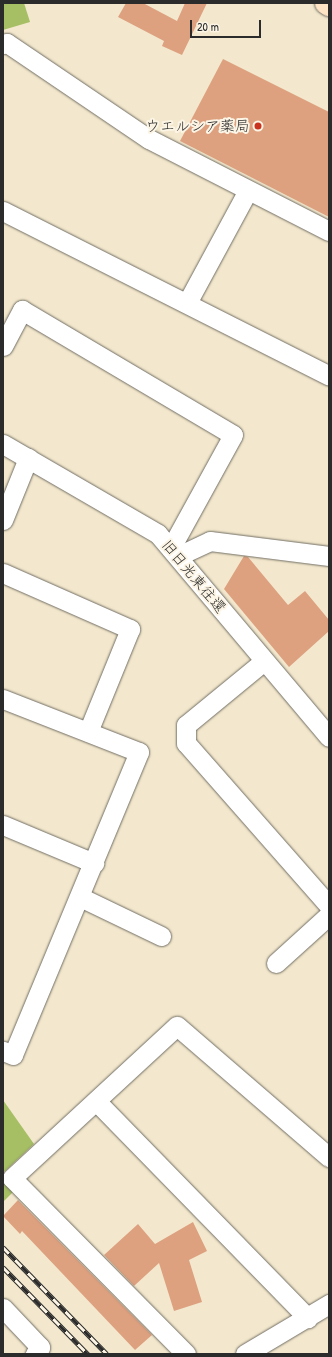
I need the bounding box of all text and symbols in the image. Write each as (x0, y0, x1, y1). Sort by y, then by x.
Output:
scale bar (192, 12, 263, 38)
text: 20 m (197, 18, 219, 35)
place label: ウエルシア薬局 (145, 117, 250, 135)
marker: ウエルシア薬局 (253, 121, 263, 131)
street label: 旧日光東往還 (158, 536, 230, 616)

